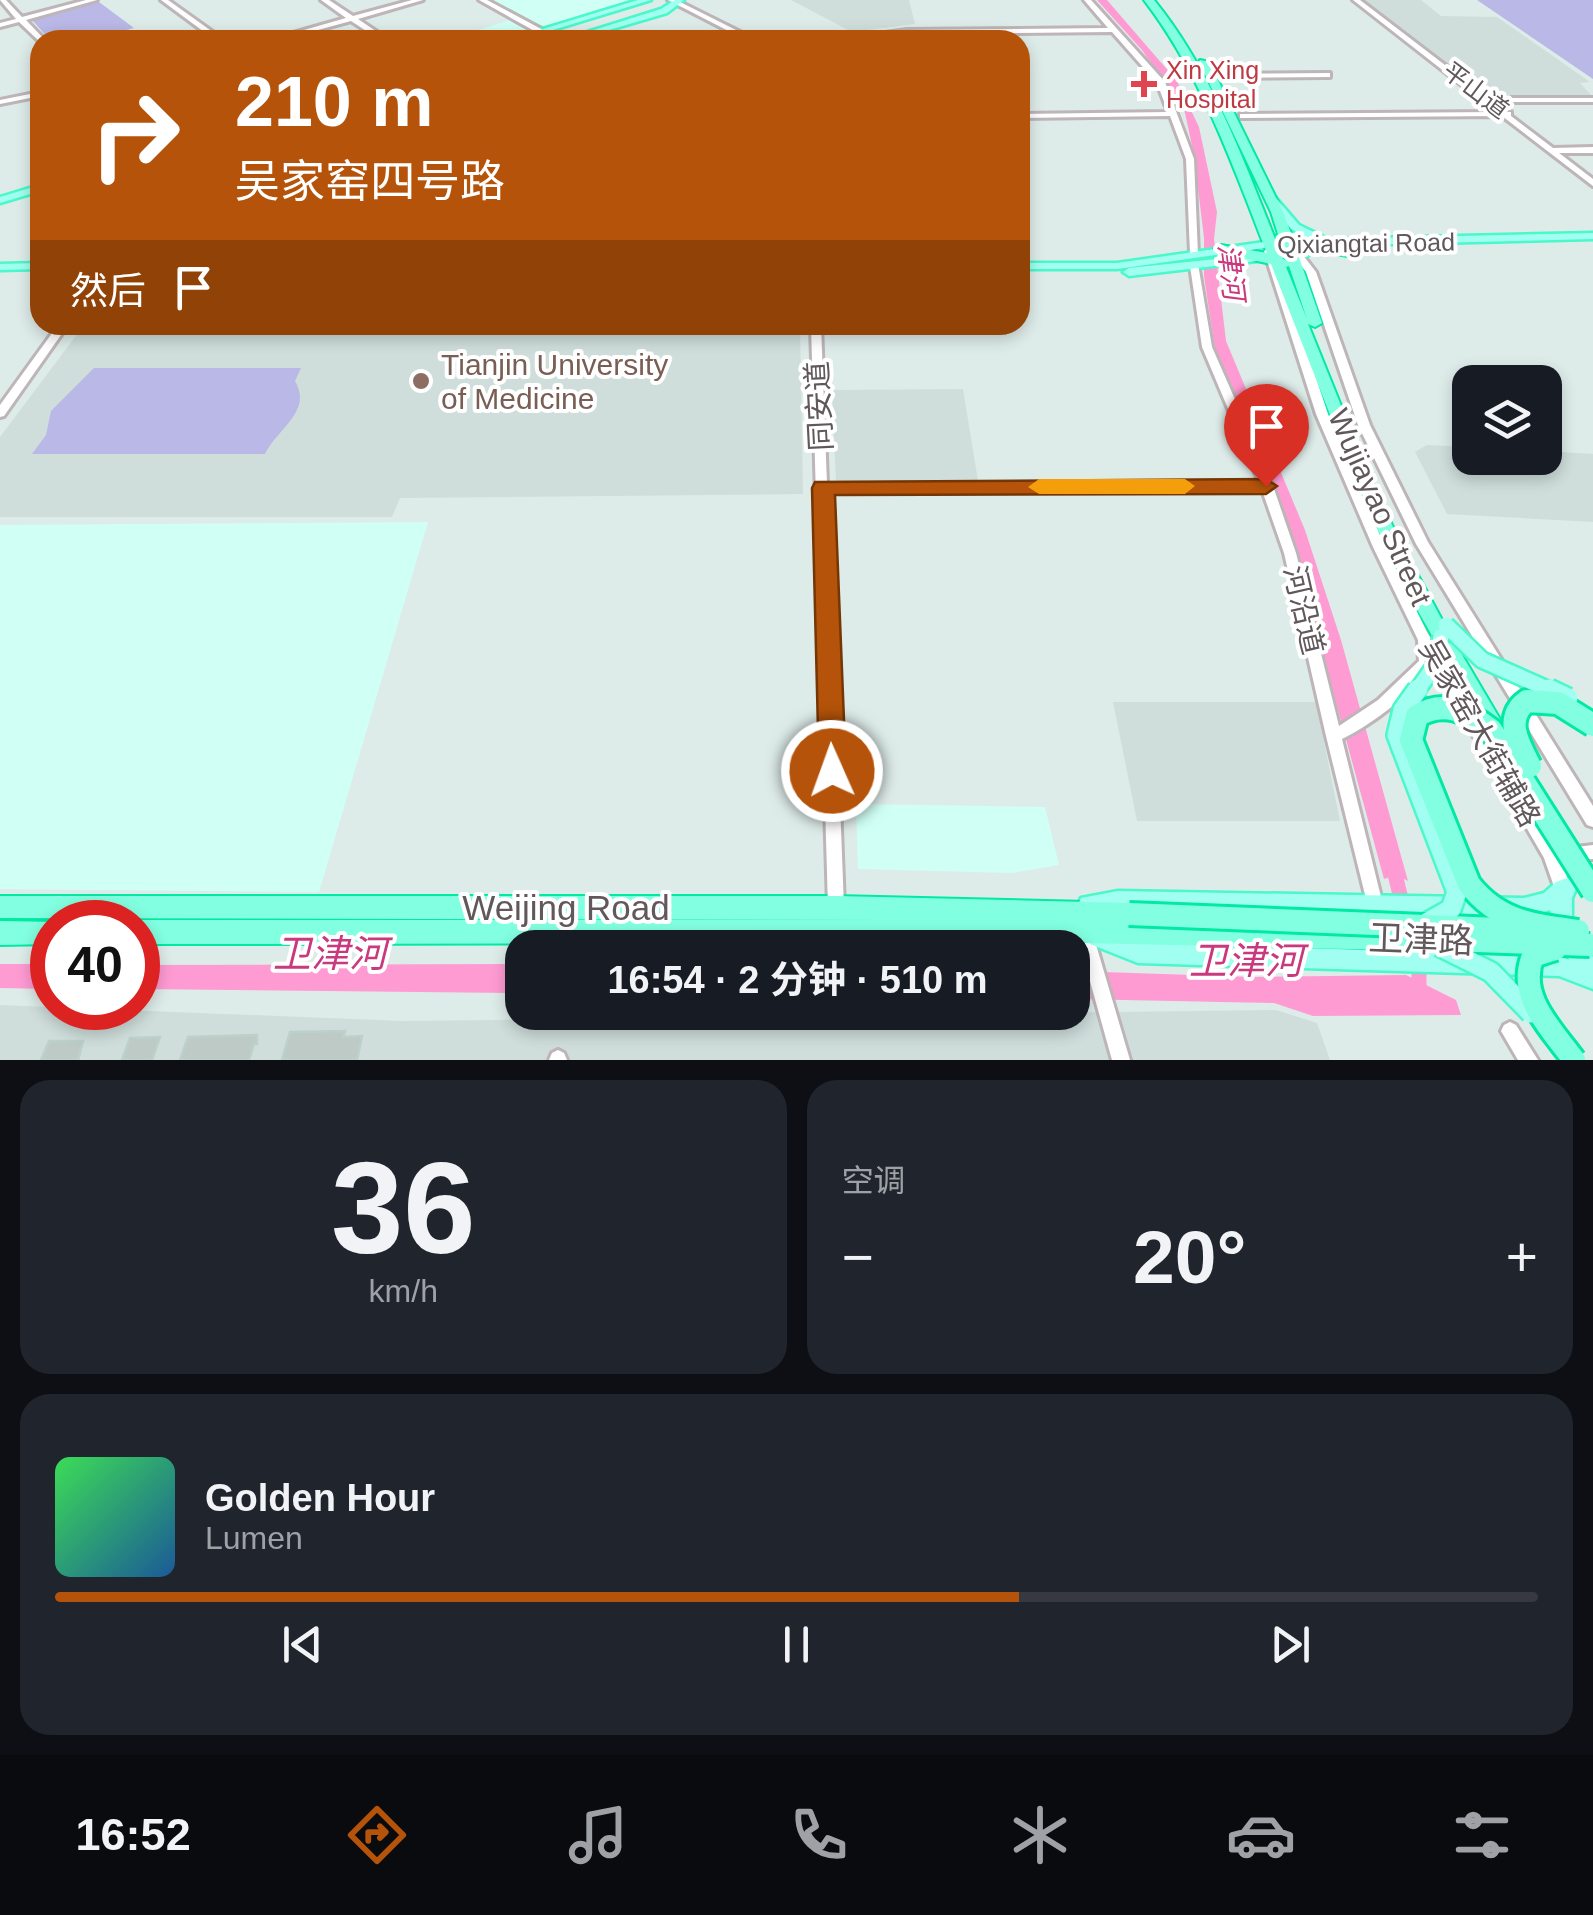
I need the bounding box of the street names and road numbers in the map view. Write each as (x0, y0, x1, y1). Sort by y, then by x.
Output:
street label: 平山道 (1438, 56, 1514, 124)
street label: Qixiangtai Road (1277, 227, 1455, 259)
street label: 同安道 (800, 360, 838, 452)
street label: Wujiayao Street (1322, 404, 1438, 611)
street label: 河沿道 (1278, 562, 1330, 658)
street label: 吴家窑大街辅路 (1413, 634, 1547, 832)
street label: Weijing Road (462, 888, 670, 927)
street label: 卫津路 (1368, 918, 1474, 960)

